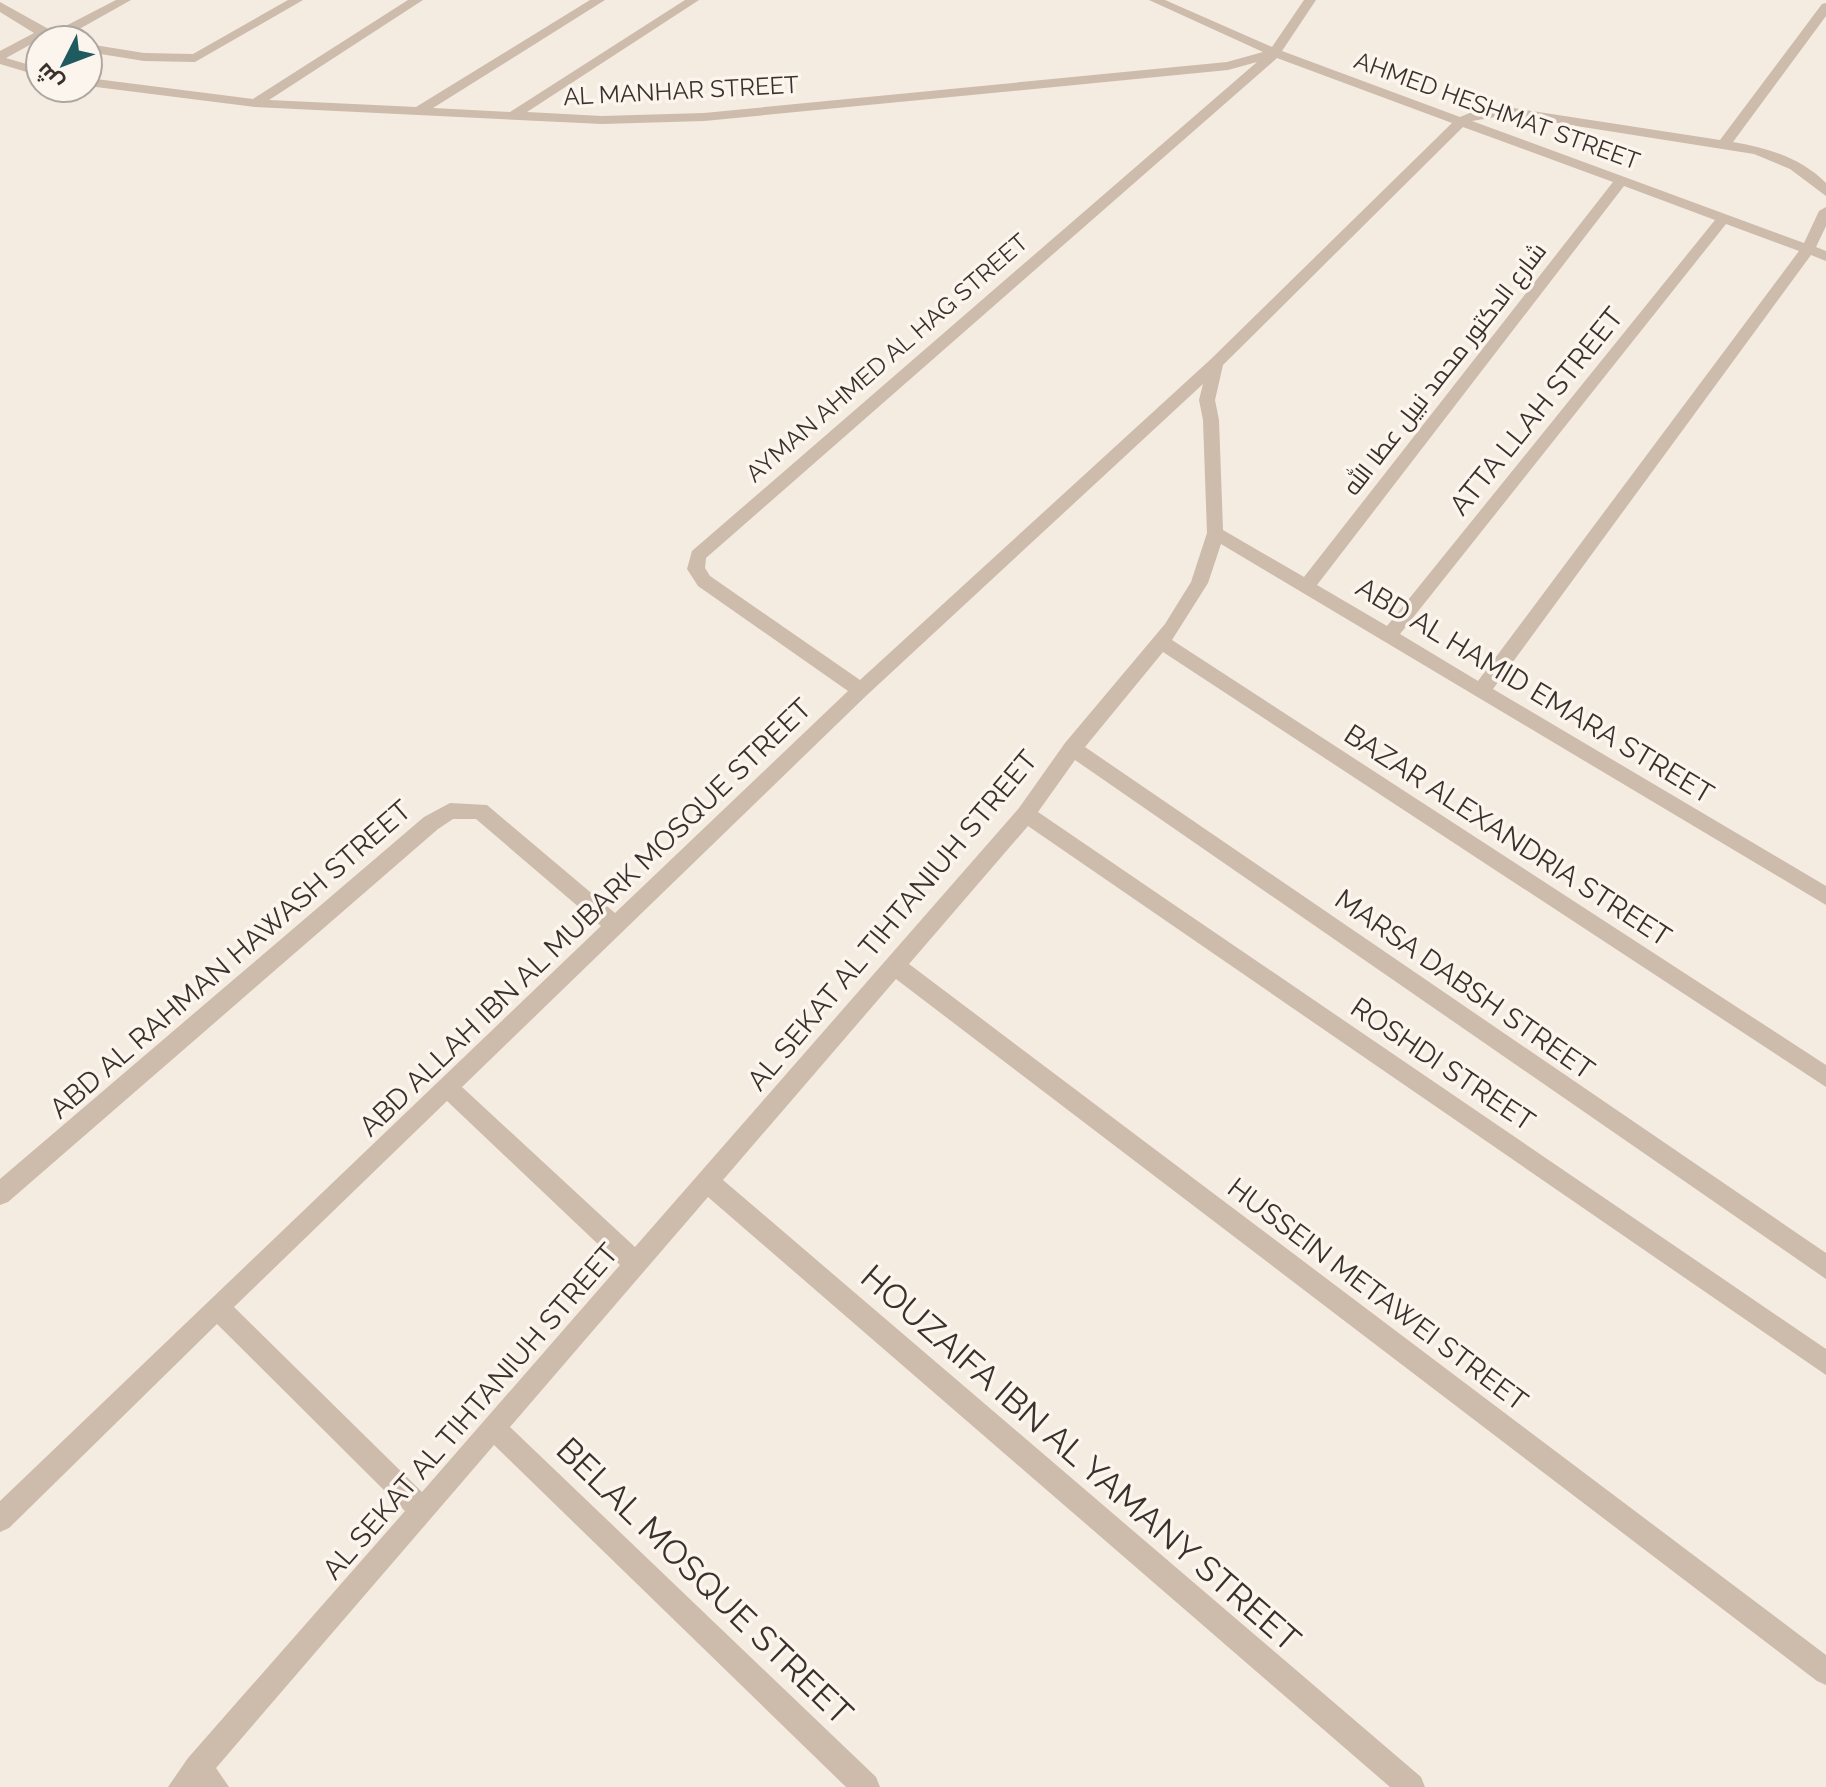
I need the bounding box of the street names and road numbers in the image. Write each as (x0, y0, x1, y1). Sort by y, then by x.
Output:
street label: AHMED HESHMAT STREET (1350, 45, 1644, 176)
street label: AL MANHAR STREET (562, 70, 800, 111)
street label: AYMAN AHMED AL HAG STREET (740, 227, 1034, 488)
street label: شارع الدكتور محمد نبيل عطا الله (1336, 236, 1554, 502)
street label: ATTA LLAH STREET (1443, 301, 1630, 522)
street label: ABD AL HAMID EMARA STREET (1350, 570, 1719, 810)
street label: ABD ALLAH IBN AL MUBARK MOSQUE STREET (352, 692, 818, 1143)
street label: BAZAR ALEXANDRIA STREET (1338, 717, 1677, 953)
street label: AL SEKAT AL TIHTANIUH STREET (740, 744, 1044, 1097)
street label: ABD AL RAHMAN HAWASH STREET (43, 793, 418, 1125)
street label: MARSA DABSH STREET (1329, 882, 1601, 1086)
street label: ROSHDI STREET (1345, 991, 1541, 1138)
street label: HUSSEIN METAWEI STREET (1221, 1171, 1534, 1418)
street label: AL SEKAT AL TIHTANIUH STREET (316, 1237, 625, 1586)
street label: HOUZAIFA IBN AL YAMANY STREET (853, 1256, 1309, 1660)
street label: BELAL MOSQUE STREET (549, 1429, 861, 1733)

